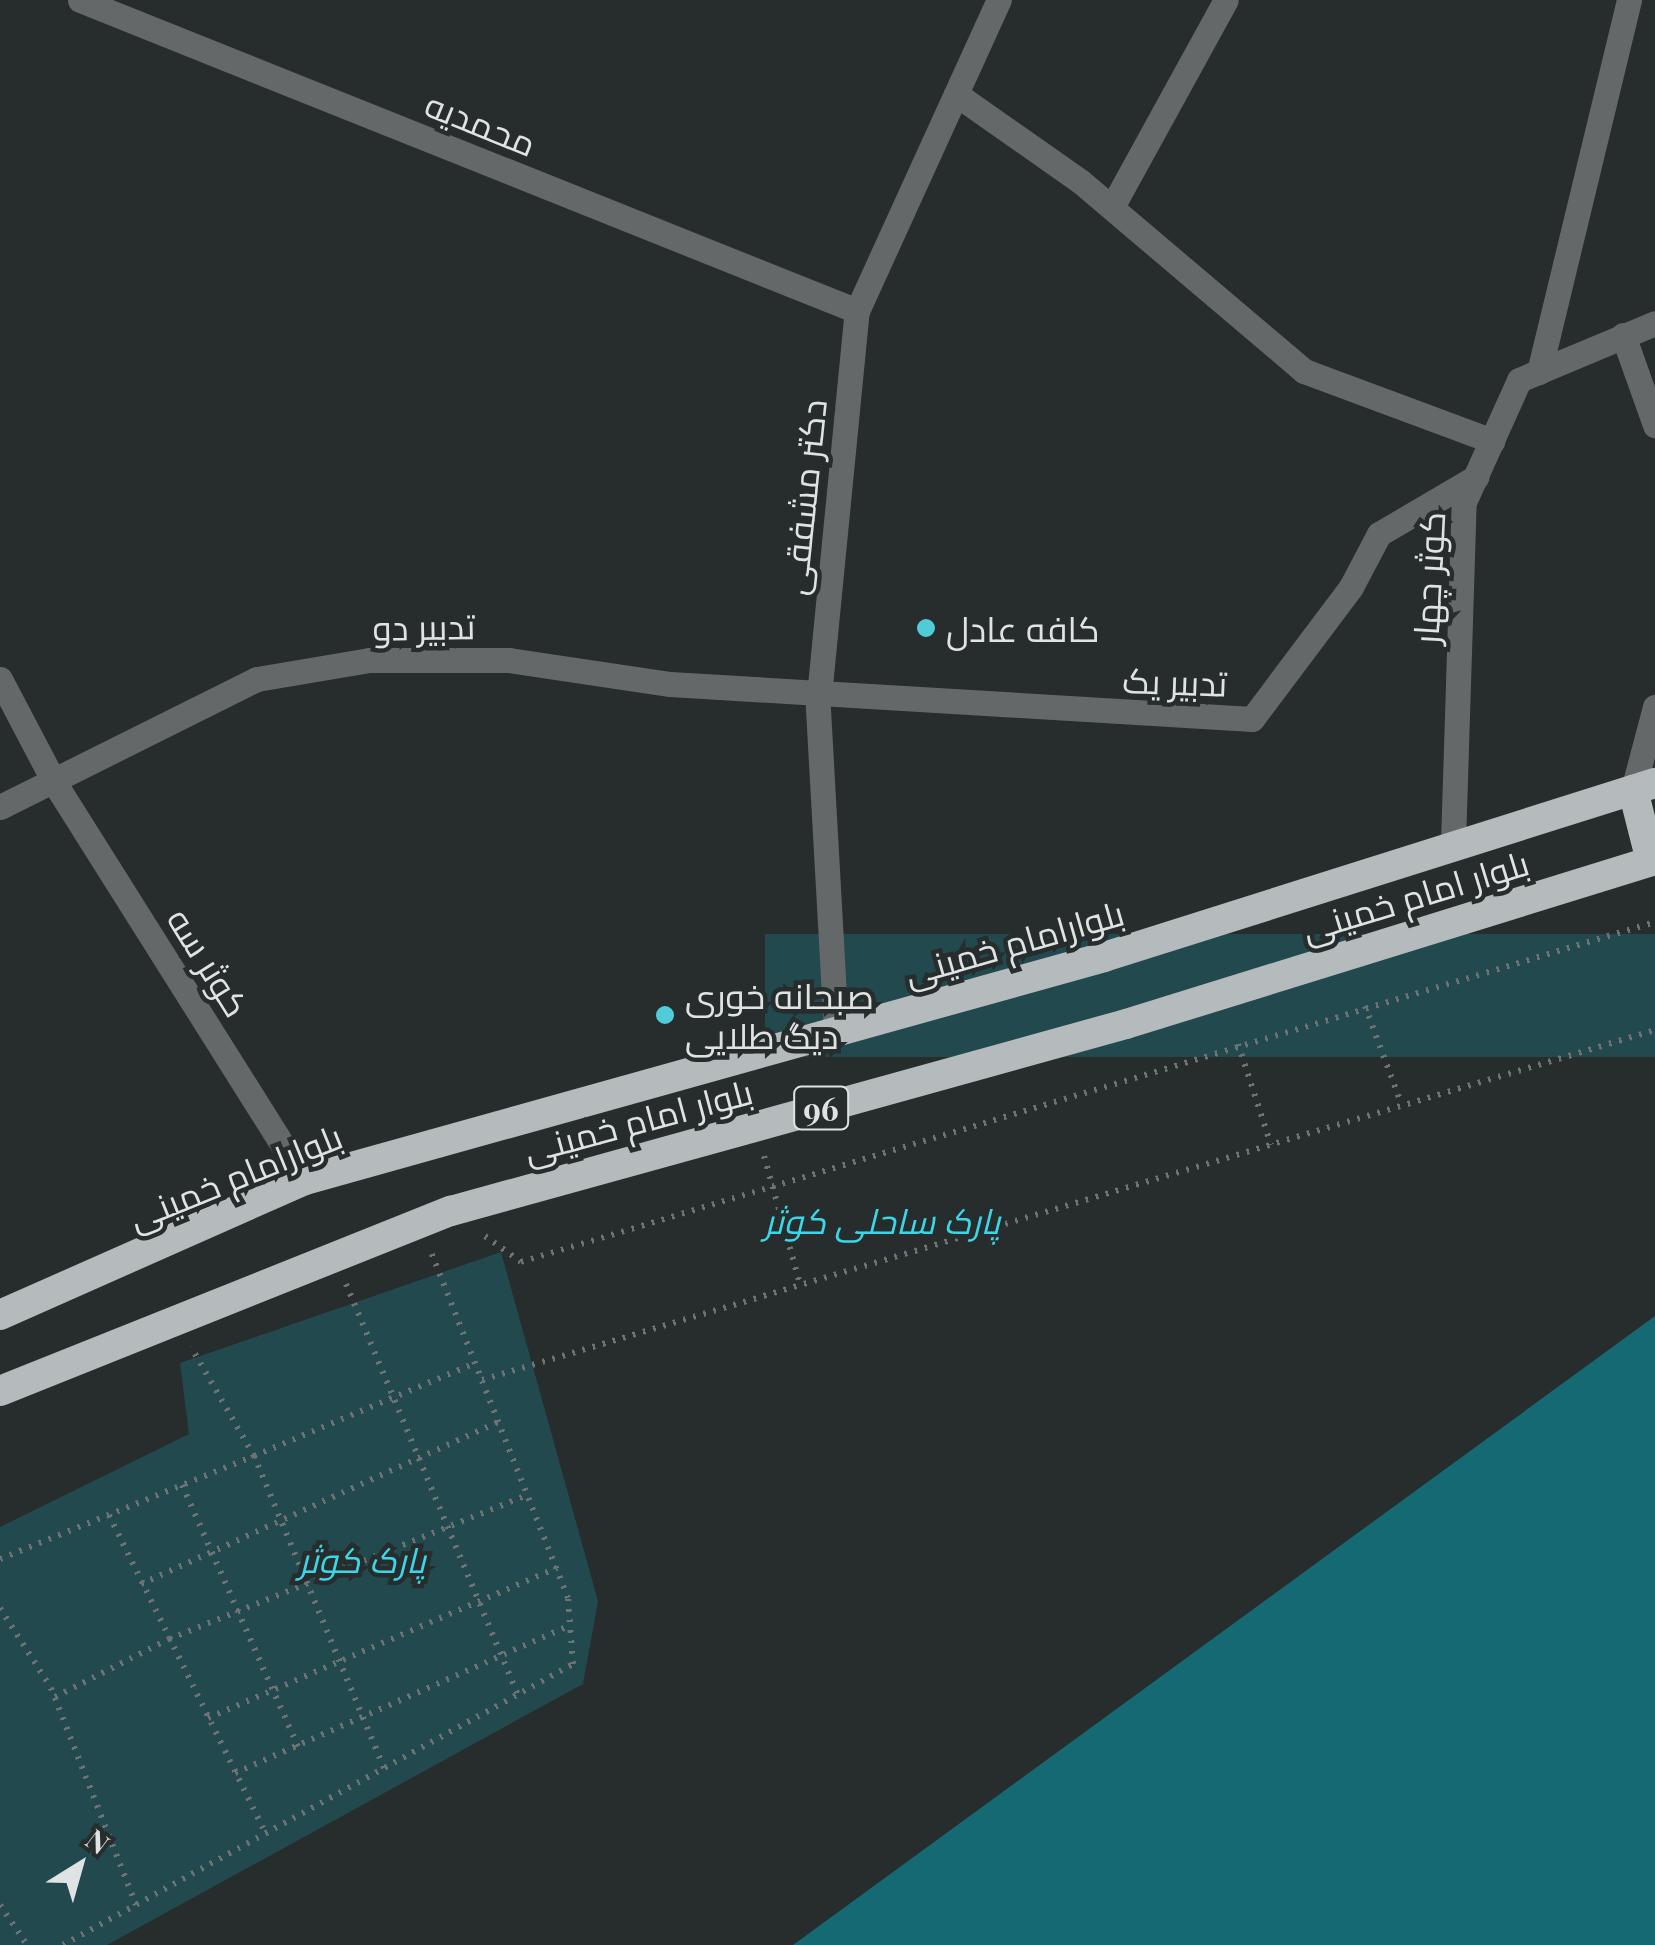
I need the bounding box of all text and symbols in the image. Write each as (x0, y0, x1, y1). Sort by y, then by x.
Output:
street label: محمدیه (420, 82, 542, 164)
street label: دکتر مشفقی (772, 397, 834, 597)
street label: کوثر چهار (1404, 511, 1452, 645)
street label: تدبیر دو (372, 604, 476, 648)
place label: کافه عادل (946, 607, 1100, 649)
marker: کافه عادل (915, 617, 937, 639)
street label: تدبیر یک (1122, 658, 1228, 704)
street label: بلوار امام خمینی (1296, 841, 1534, 949)
street label: بلوارامام خمینی (899, 891, 1129, 993)
street label: کوثر سه (159, 900, 259, 1024)
place label: صبحانه خوری دیگ طلایی (685, 974, 874, 1056)
marker: صبحانه خوری دیگ طلایی (654, 1004, 676, 1026)
street label: بلوار امام خمینی (519, 1069, 757, 1171)
road number: 96 (791, 1081, 851, 1135)
street label: بلوارامام خمینی (122, 1114, 348, 1238)
park label: پارک ساحلی کوثر (764, 1199, 1000, 1241)
park label: پارک کوثر (298, 1538, 426, 1580)
north arrow (30, 1815, 130, 1915)
text: N (79, 1820, 118, 1862)

